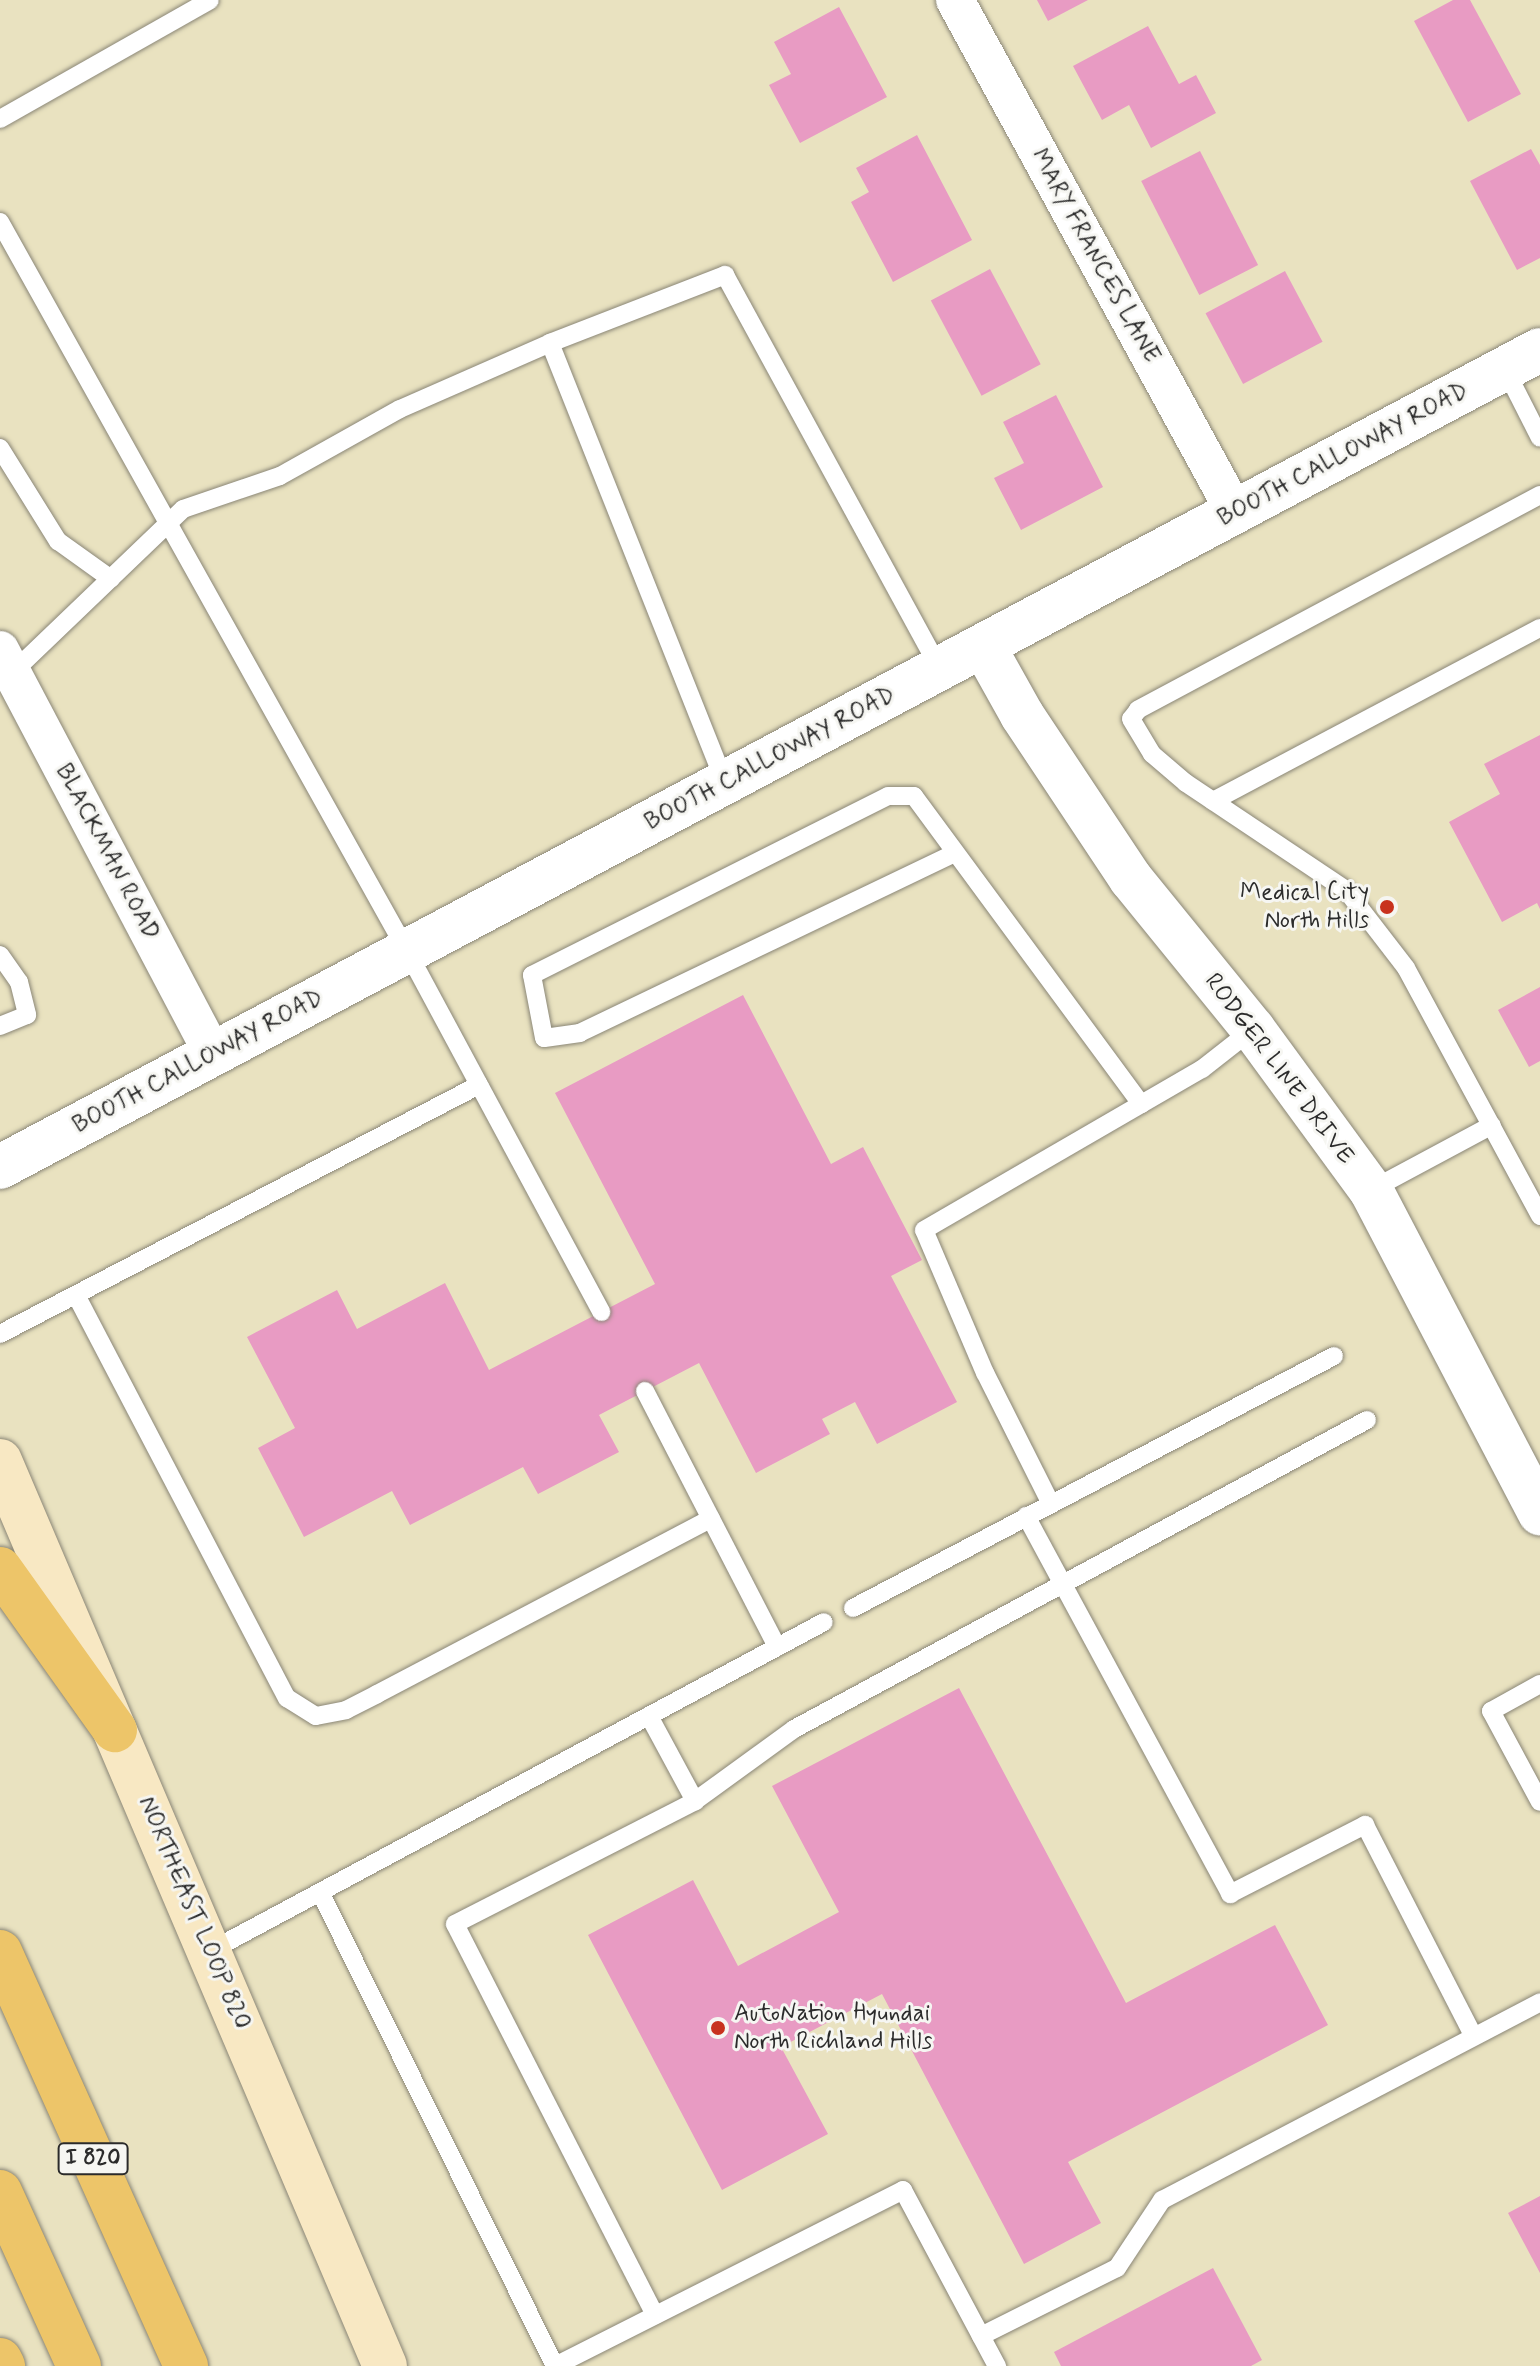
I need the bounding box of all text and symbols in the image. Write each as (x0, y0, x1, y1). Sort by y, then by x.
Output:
street label: MARY FRANCES LANE (1023, 143, 1167, 369)
street label: BOOTH CALLOWAY ROAD (1214, 377, 1472, 533)
street label: BOOTH CALLOWAY ROAD (641, 681, 899, 837)
street label: BLACKMAN ROAD (48, 759, 166, 945)
place label: Medical City North Hills (1240, 879, 1369, 935)
marker: Medical City North Hills (1376, 896, 1398, 918)
street label: RODGER LINE DRIVE (1194, 963, 1364, 1175)
street label: BOOTH CALLOWAY ROAD (69, 984, 327, 1140)
street label: NORTHEAST LOOP 820 (132, 1792, 256, 2034)
place label: AutoNation Hyundai North Richland Hills (734, 2000, 939, 2056)
marker: AutoNation Hyundai North Richland Hills (709, 2019, 727, 2037)
road number: I 820 (57, 2141, 129, 2177)

